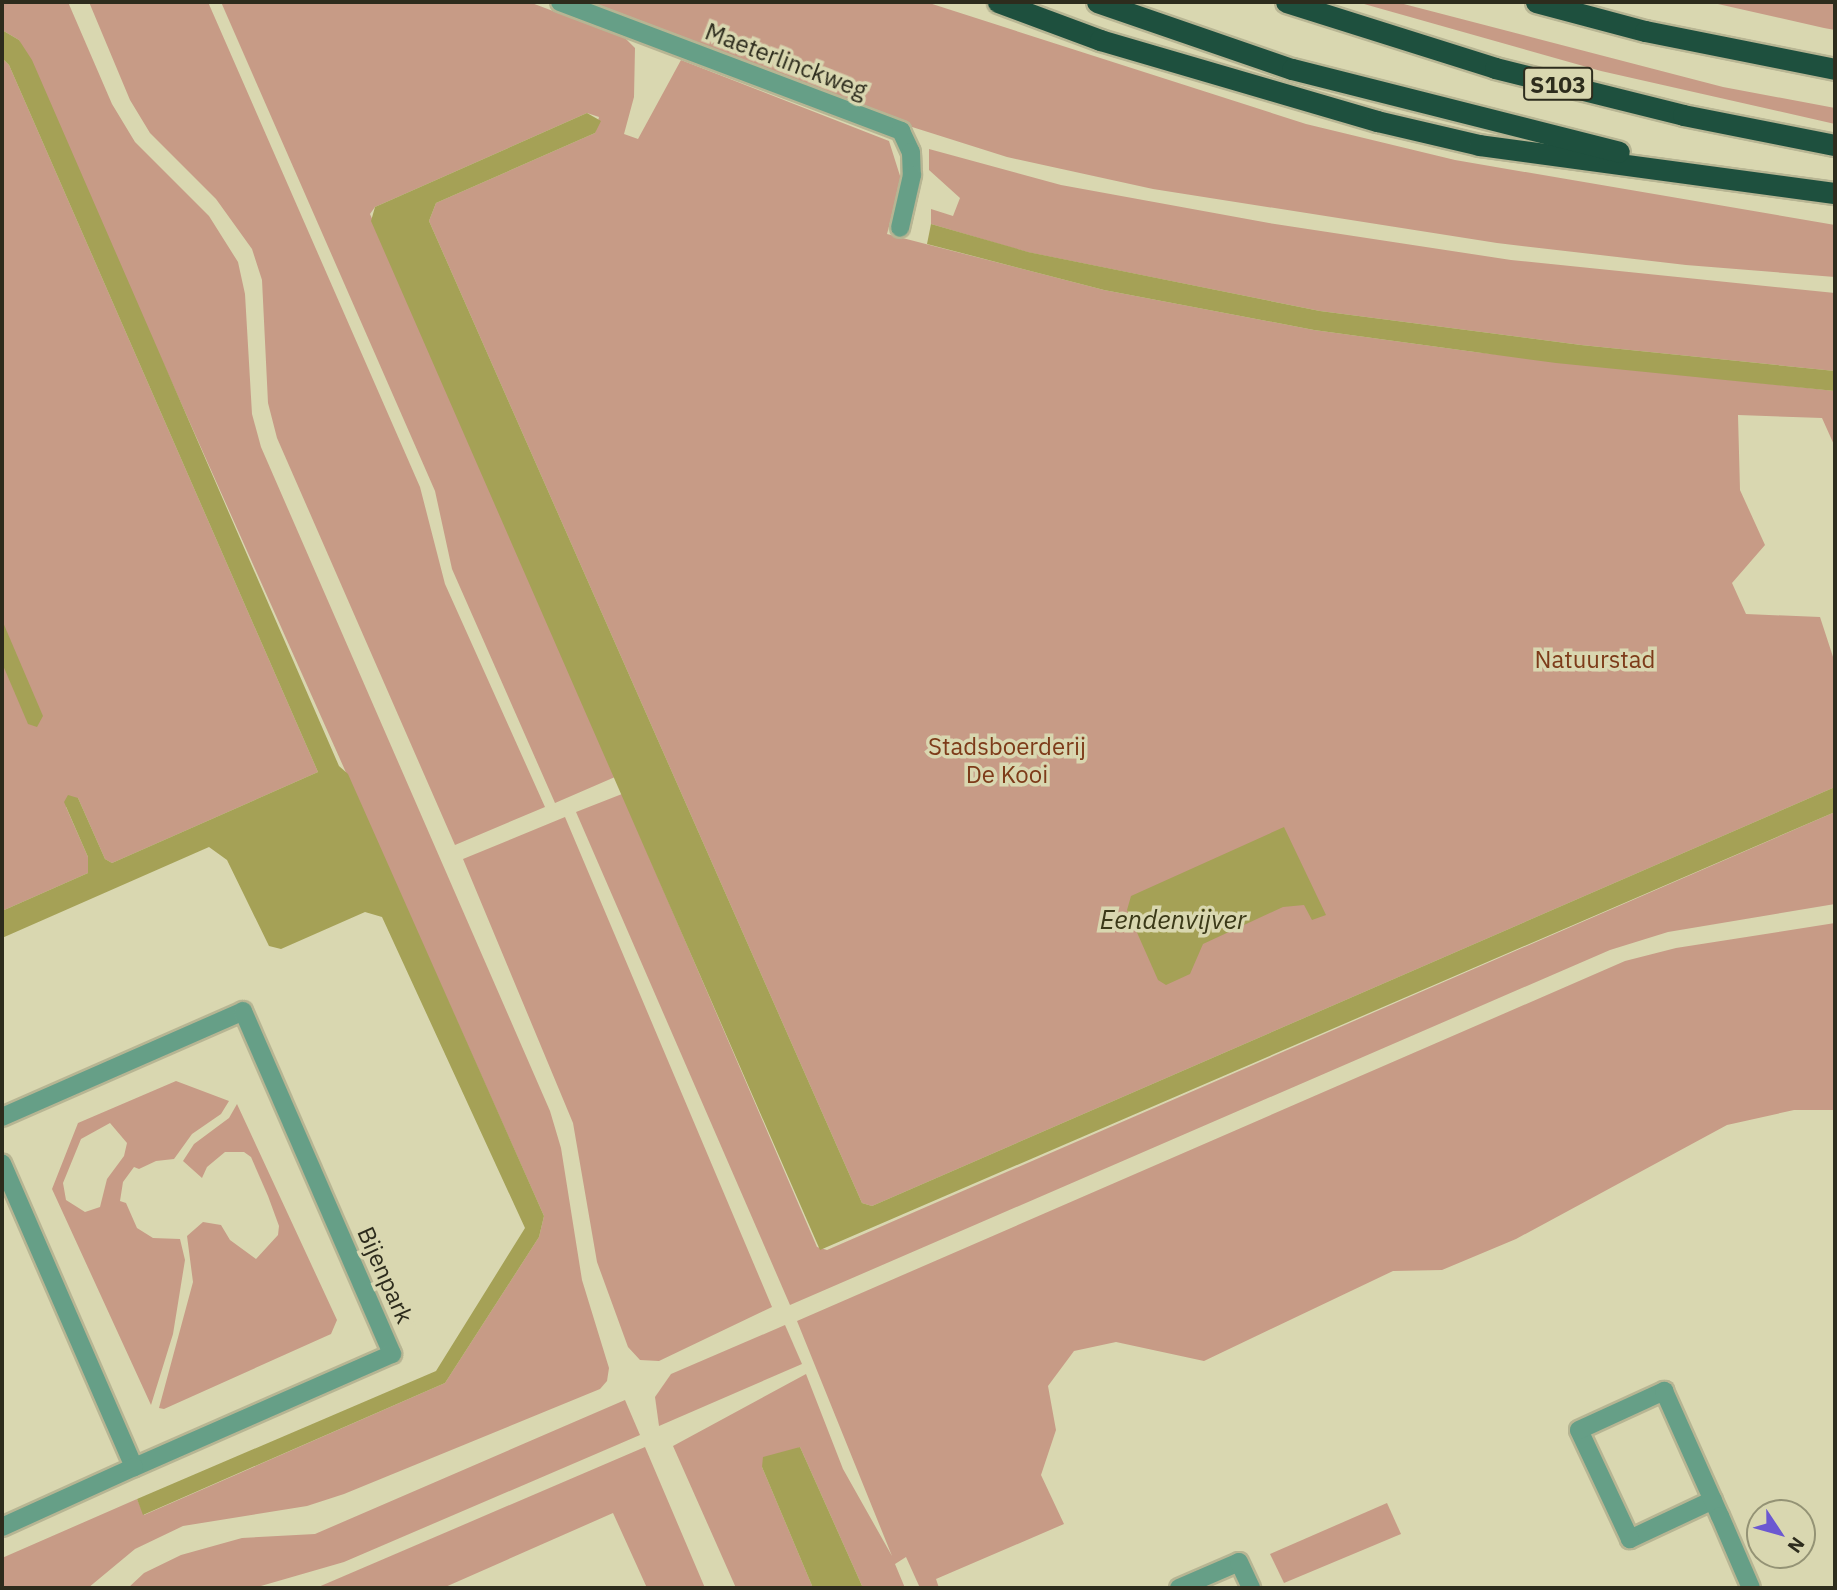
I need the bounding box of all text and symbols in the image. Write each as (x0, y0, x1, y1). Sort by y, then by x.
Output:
street label: Maeterlinckweg (701, 17, 871, 105)
road number: S103 (1523, 64, 1593, 104)
park label: Natuurstad (1535, 646, 1655, 674)
park label: Stadsboerderij De Kooi (928, 733, 1086, 789)
water label: Eendenvijver (1100, 904, 1246, 936)
street label: Bijenpark (351, 1222, 419, 1328)
north arrow (1746, 1499, 1816, 1569)
text: N (1783, 1533, 1810, 1558)

